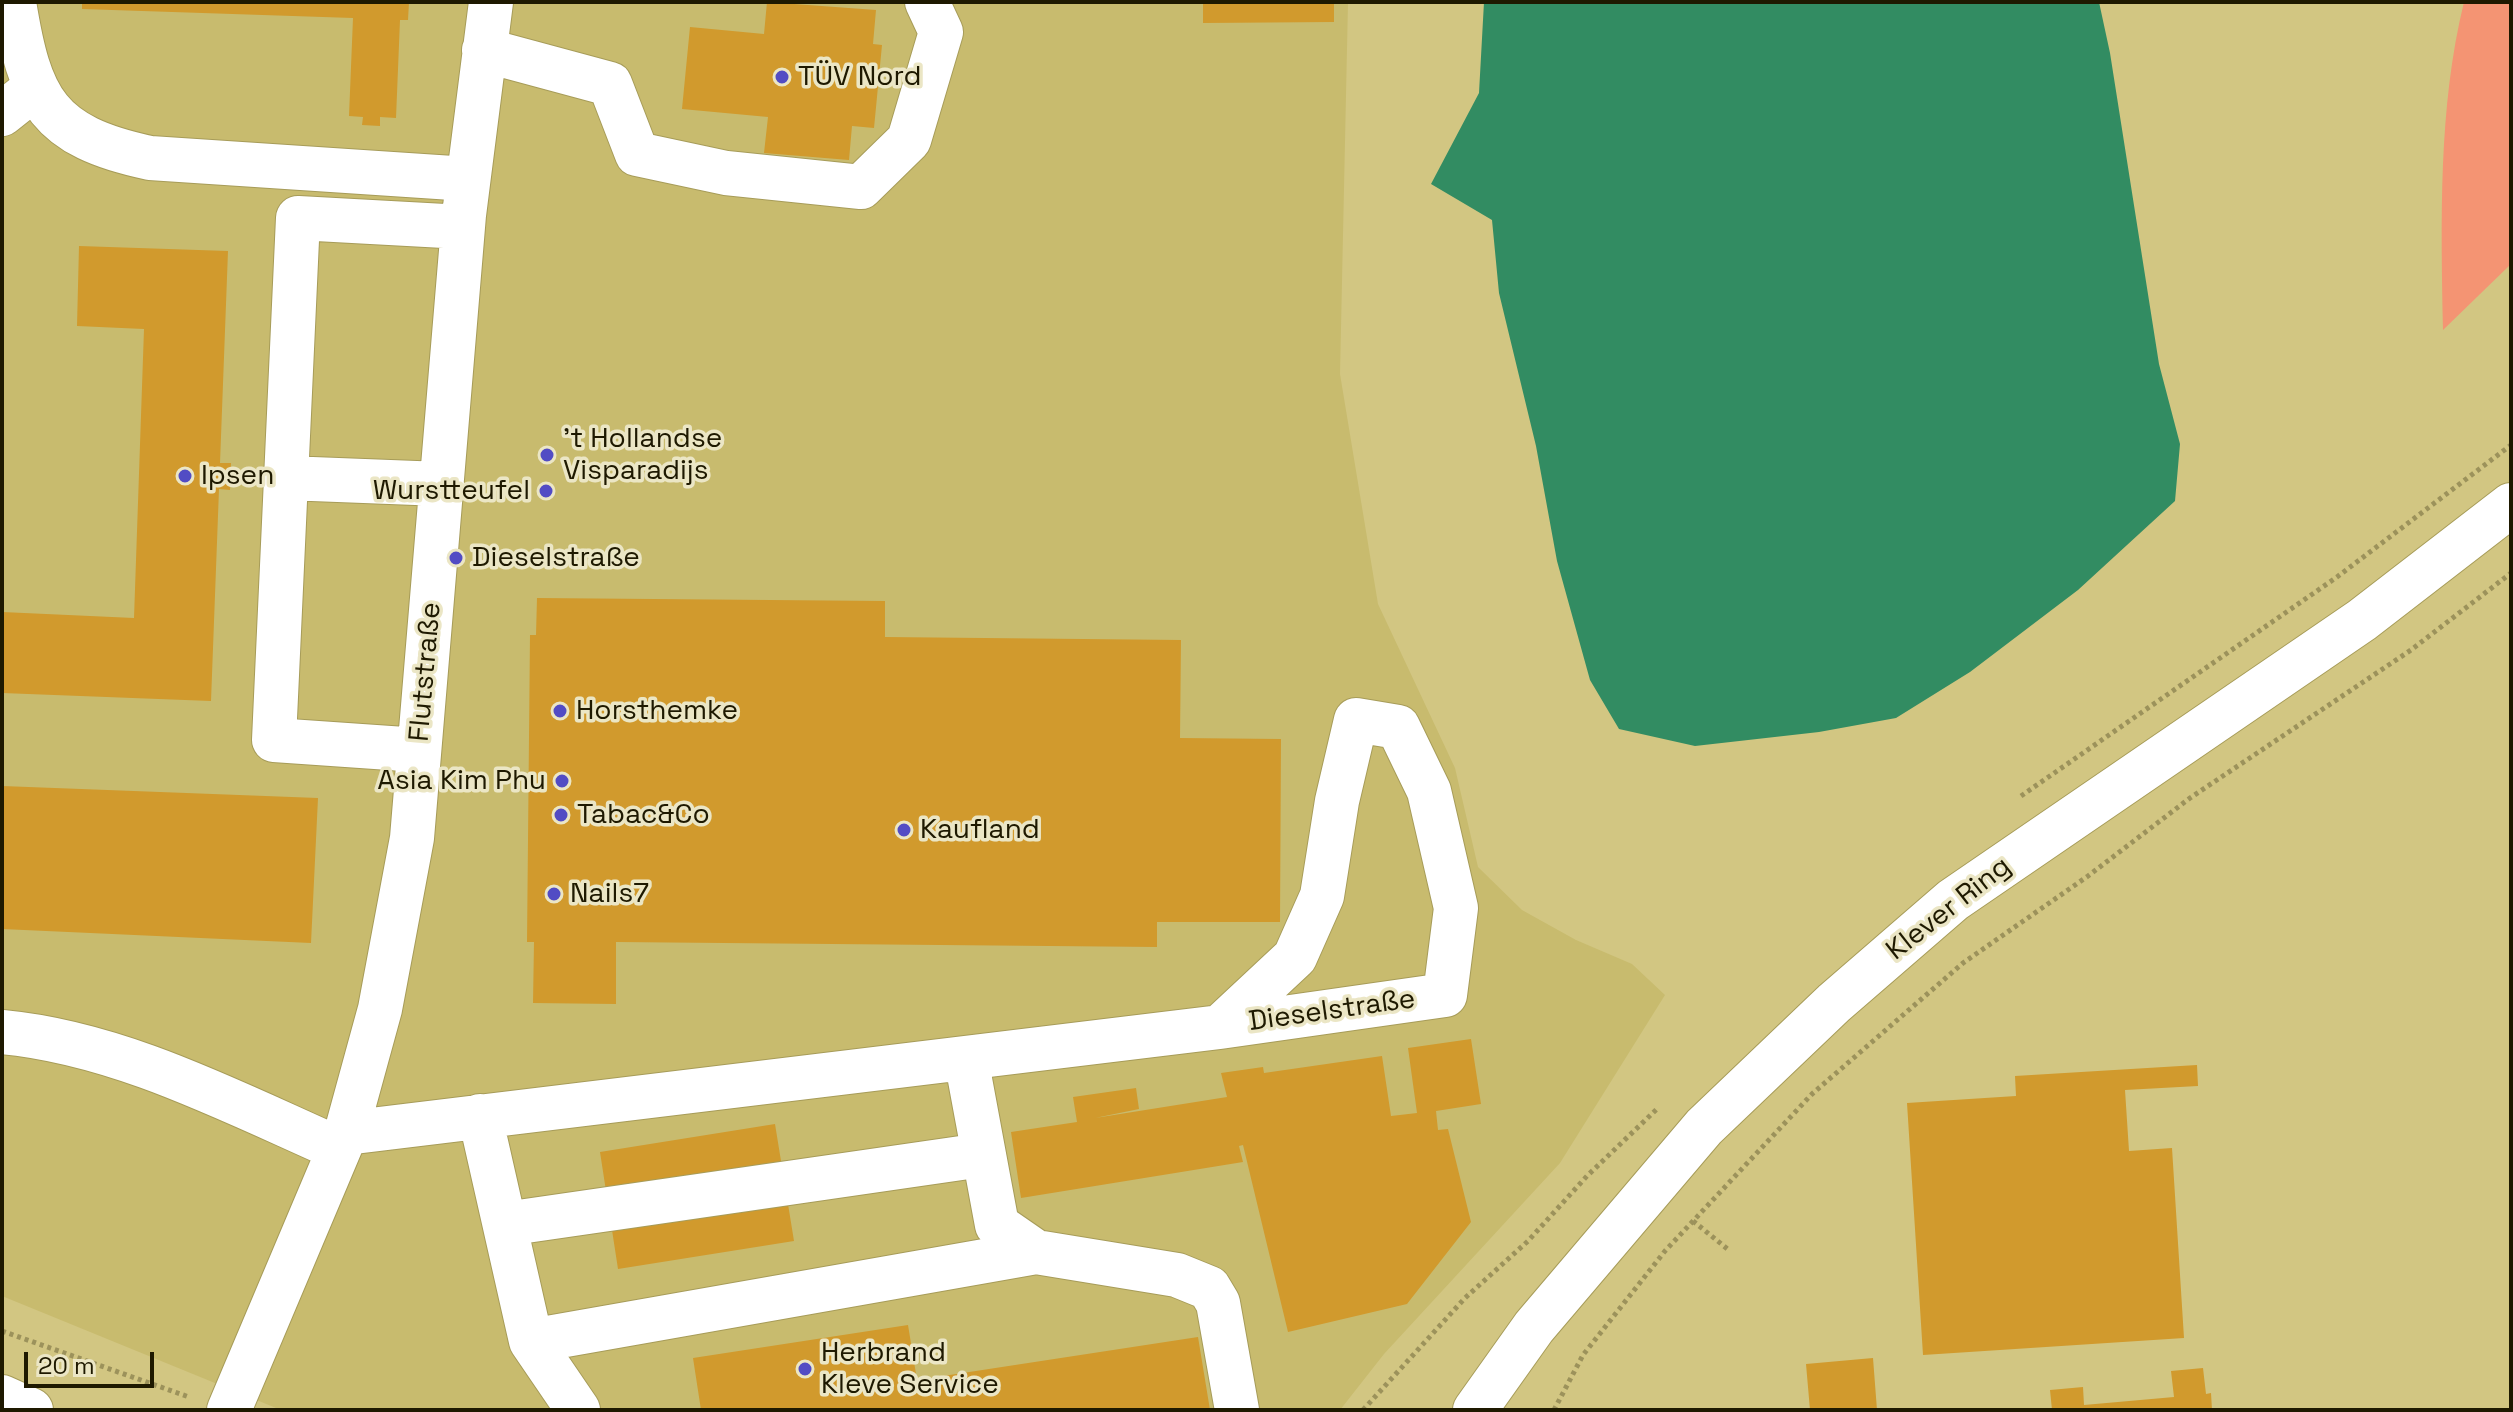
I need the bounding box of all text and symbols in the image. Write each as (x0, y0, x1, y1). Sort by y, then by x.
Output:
place label: TÜV Nord (798, 60, 922, 94)
marker: TÜV Nord (773, 68, 791, 86)
place label: 't Hollandse Visparadijs (563, 422, 722, 488)
marker: 't Hollandse Visparadijs (538, 446, 556, 464)
place label: Ipsen (201, 459, 274, 493)
marker: Ipsen (176, 467, 194, 485)
place label: Wurstteufel (373, 474, 530, 508)
marker: Wurstteufel (537, 482, 555, 500)
place label: Dieselstraße (472, 541, 640, 575)
marker: Dieselstraße (447, 549, 465, 567)
street label: Flutstraße (403, 601, 449, 743)
place label: Horsthemke (576, 694, 738, 728)
marker: Horsthemke (551, 702, 569, 720)
place label: Asia Kim Phu (377, 764, 546, 798)
marker: Asia Kim Phu (553, 772, 571, 790)
place label: Tabac&Co (577, 798, 710, 832)
marker: Tabac&Co (552, 806, 570, 824)
place label: Kaufland (920, 813, 1040, 847)
marker: Kaufland (895, 821, 913, 839)
street label: Klever Ring (1880, 850, 2018, 968)
place label: Nails7 (570, 877, 649, 911)
marker: Nails7 (545, 885, 563, 903)
street label: Dieselstraße (1247, 983, 1417, 1039)
scale bar (28, 1336, 158, 1386)
place label: Herbrand Kleve Service (821, 1336, 999, 1402)
text: 20 m (38, 1350, 95, 1381)
marker: Herbrand Kleve Service (796, 1360, 814, 1378)

